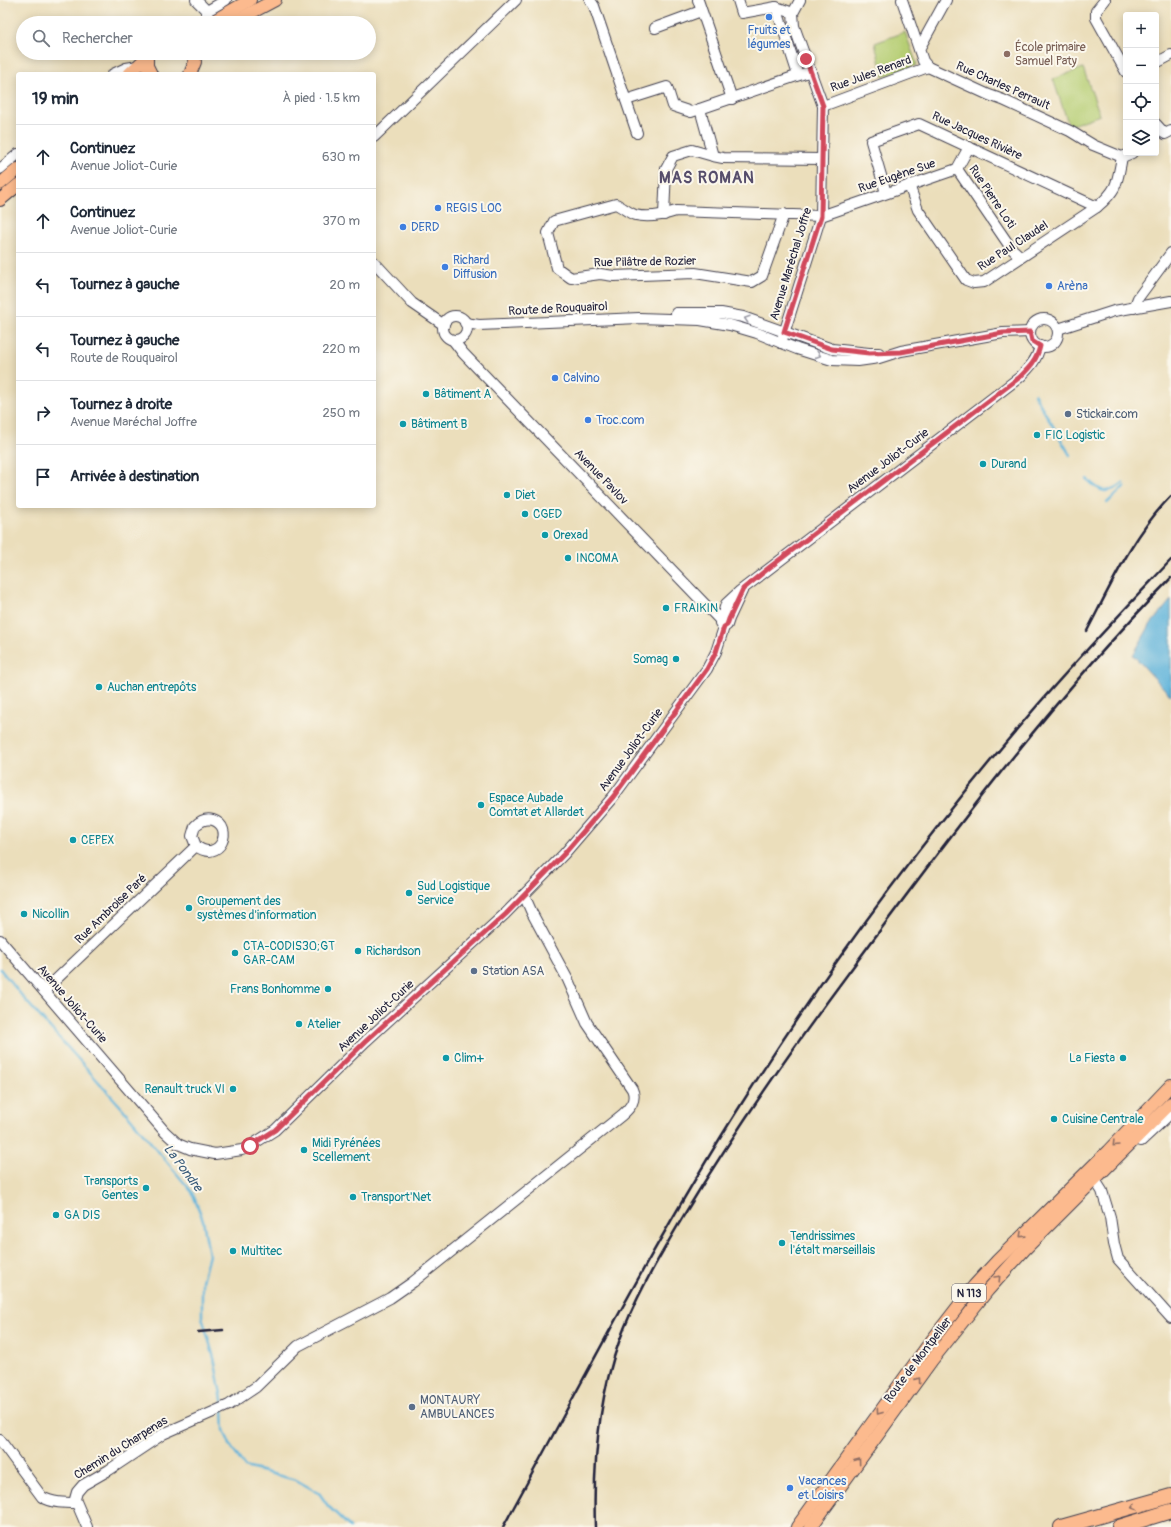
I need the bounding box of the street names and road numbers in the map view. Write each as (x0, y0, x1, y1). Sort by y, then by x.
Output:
street label: Rue Jules Renard (829, 52, 914, 96)
street label: Rue Charles Perrault (954, 59, 1052, 114)
street label: Rue Jacques Rivière (930, 109, 1025, 163)
street label: Rue Eugène Sue (857, 156, 938, 196)
street label: Rue Pierre Loti (965, 162, 1019, 232)
street label: Avenue Maréchal Joffre (767, 206, 815, 322)
street label: Rue Paul Claudel (975, 218, 1051, 274)
street label: Rue Pilâtre de Rozier (594, 254, 697, 270)
street label: Route de Rouquairol (508, 299, 608, 319)
street label: Avenue Joliot-Curie (844, 425, 932, 497)
street label: Avenue Pavlov (571, 446, 631, 508)
street label: Avenue Joliot-Curie (596, 706, 666, 794)
street label: Rue Ambroise Paré (72, 871, 150, 947)
street label: Avenue Joliot-Curie (34, 962, 110, 1046)
street label: Avenue Joliot-Curie (335, 977, 417, 1055)
road number: N 113 (952, 1284, 986, 1302)
street label: Route de Montpellier (881, 1314, 956, 1406)
street label: Chemin du Charpenas (71, 1413, 171, 1483)

